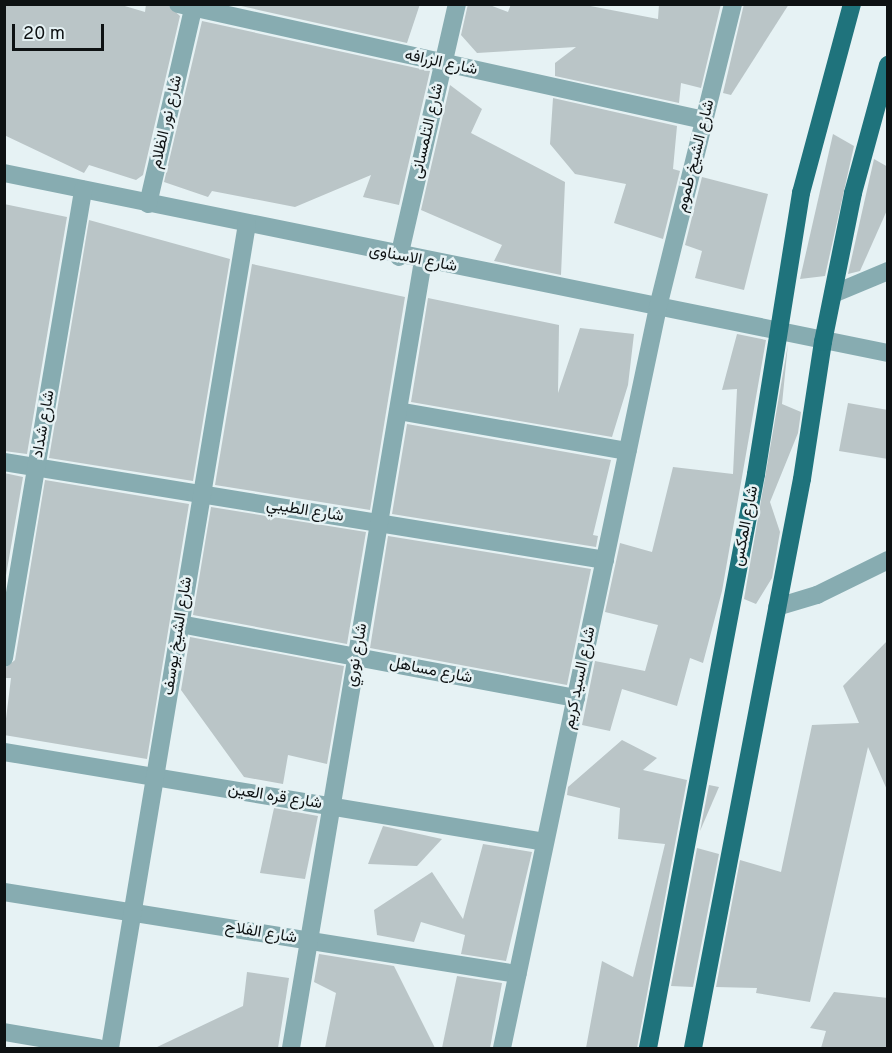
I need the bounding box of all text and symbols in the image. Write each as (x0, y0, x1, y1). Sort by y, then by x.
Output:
scale bar (15, 12, 106, 50)
text: 20 m (23, 23, 65, 46)
street label: شارع الزرافه (403, 46, 479, 80)
street label: شارع نور الظلام (147, 73, 187, 171)
street label: شارع التلمسانى (408, 81, 448, 181)
street label: شارع الشيخ طموم (673, 98, 719, 214)
street label: شارع الاسناوى (367, 241, 459, 277)
street label: شارع شداد (29, 389, 59, 459)
street label: شارع المكس (729, 484, 763, 568)
street label: شارع الطيبي (265, 495, 345, 527)
street label: شارع الشيخ يوسف (159, 575, 197, 697)
street label: شارع نوري (342, 622, 372, 688)
street label: شارع السيد كريم (560, 625, 600, 731)
street label: شارع مساهل (388, 654, 474, 688)
street label: شارع قره العين (227, 780, 323, 814)
street label: شارع الفلاح (224, 918, 298, 948)

